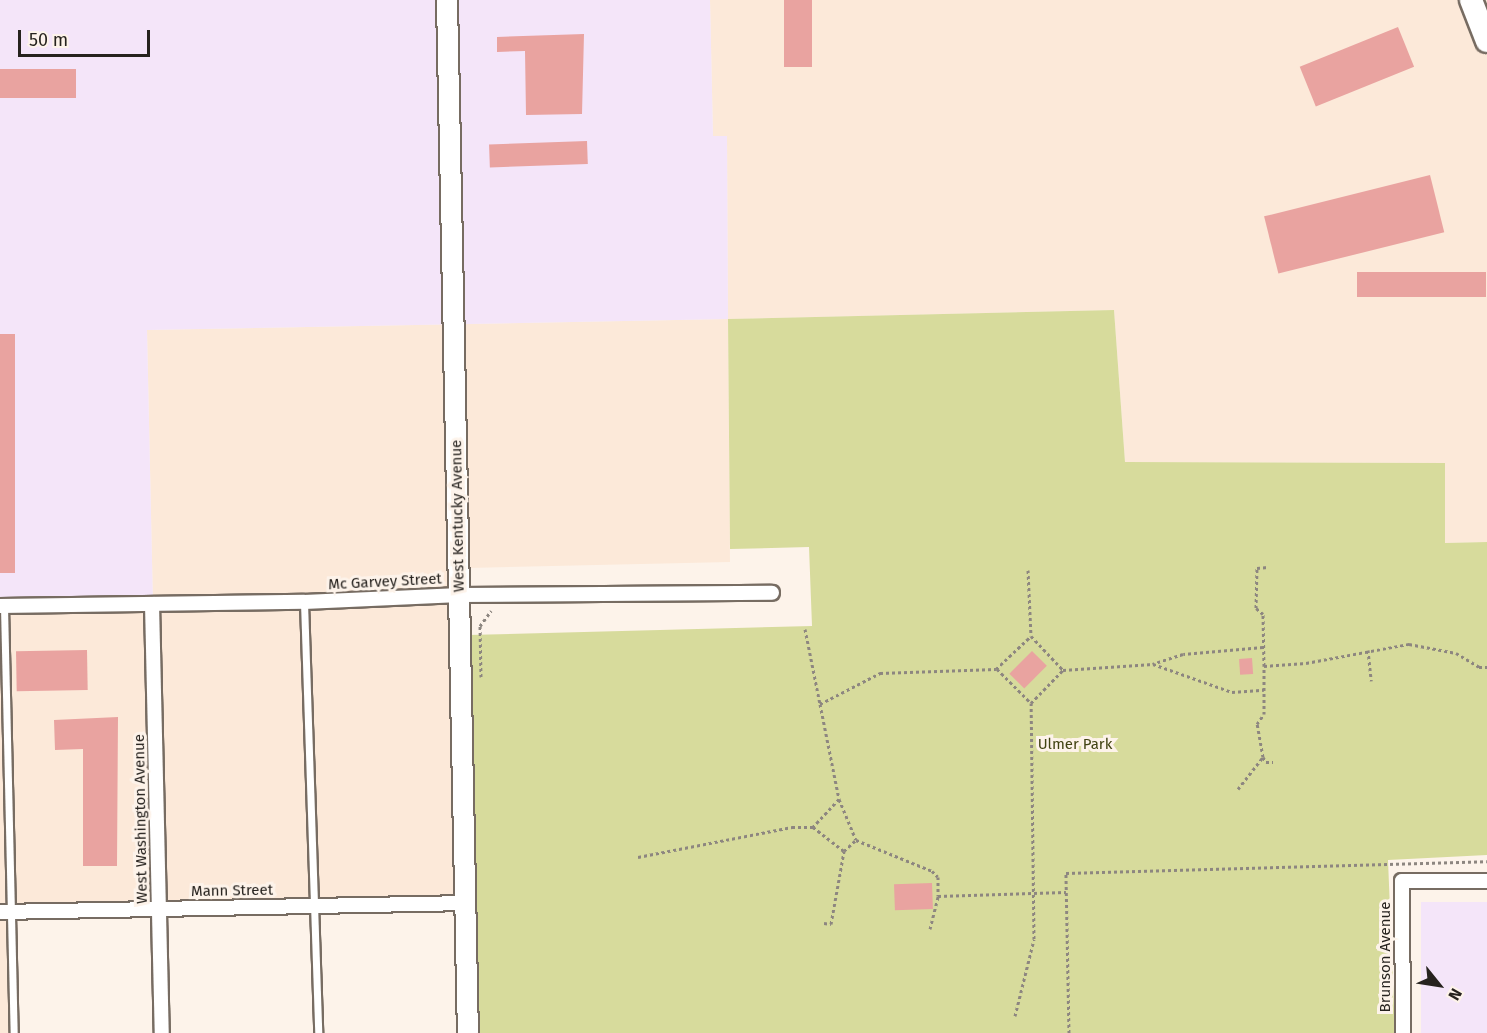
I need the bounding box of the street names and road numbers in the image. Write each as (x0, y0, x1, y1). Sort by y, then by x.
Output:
street label: West Kentucky Avenue (448, 440, 468, 592)
street label: Mc Garvey Street (328, 570, 442, 594)
street label: West Washington Avenue (131, 734, 151, 904)
street label: Mann Street (191, 881, 273, 901)
street label: Brunson Avenue (1377, 902, 1395, 1012)

